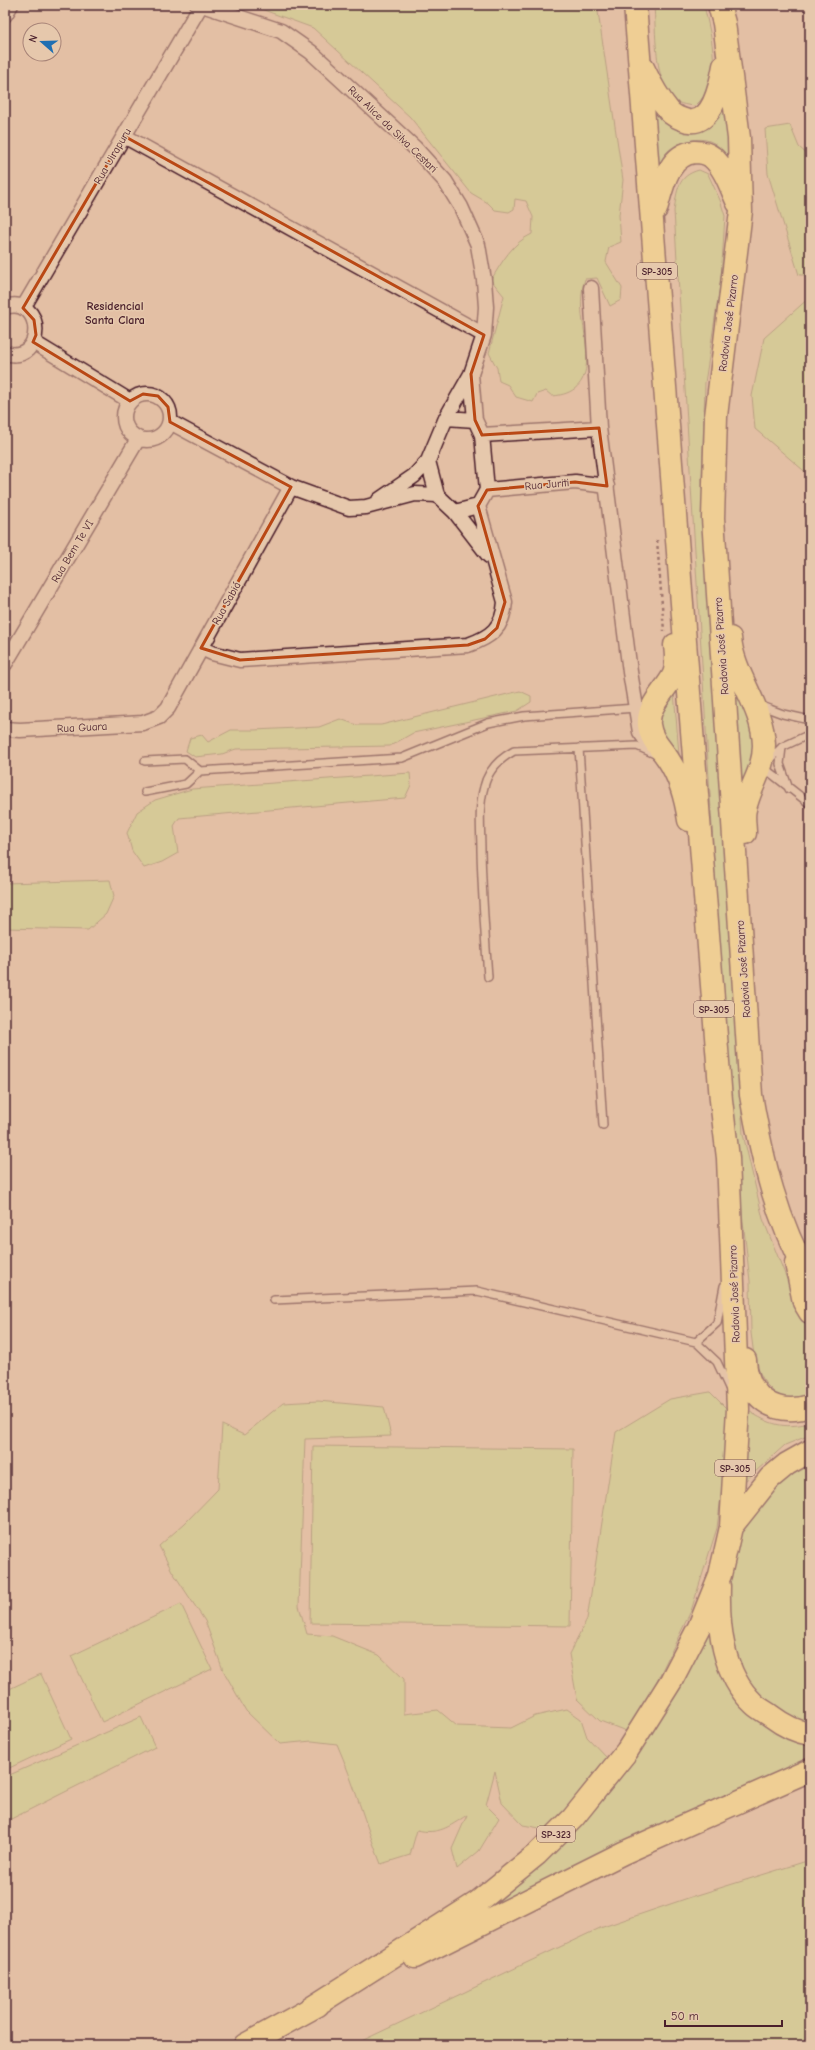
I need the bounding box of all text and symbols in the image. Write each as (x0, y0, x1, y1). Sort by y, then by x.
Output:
north arrow (22, 22, 62, 62)
text: N (26, 33, 40, 44)
street label: Rua Alice da Silva Cestari (345, 83, 440, 176)
street label: Rua Uirapuru (91, 126, 134, 187)
road number: SP-305 (637, 263, 677, 279)
street label: Rodovia José Pizarro (716, 273, 741, 372)
district label: Residencial Santa Clara (85, 299, 145, 327)
street label: Rua Juriti (524, 476, 570, 493)
street label: Rua Bem Te VI (49, 518, 96, 585)
street label: Rua Sabiá (209, 579, 244, 627)
street label: Rodovia José Pizarro (712, 596, 731, 695)
street label: Rua Guara (56, 720, 108, 735)
street label: Rodovia José Pizarro (734, 919, 753, 1018)
road number: SP-305 (694, 1001, 734, 1017)
street label: Rodovia José Pizarro (726, 1245, 743, 1343)
road number: SP-305 (715, 1460, 755, 1476)
road number: SP-323 (537, 1826, 575, 1842)
scale bar (665, 2002, 782, 2028)
text: 50 m (671, 2009, 699, 2023)

